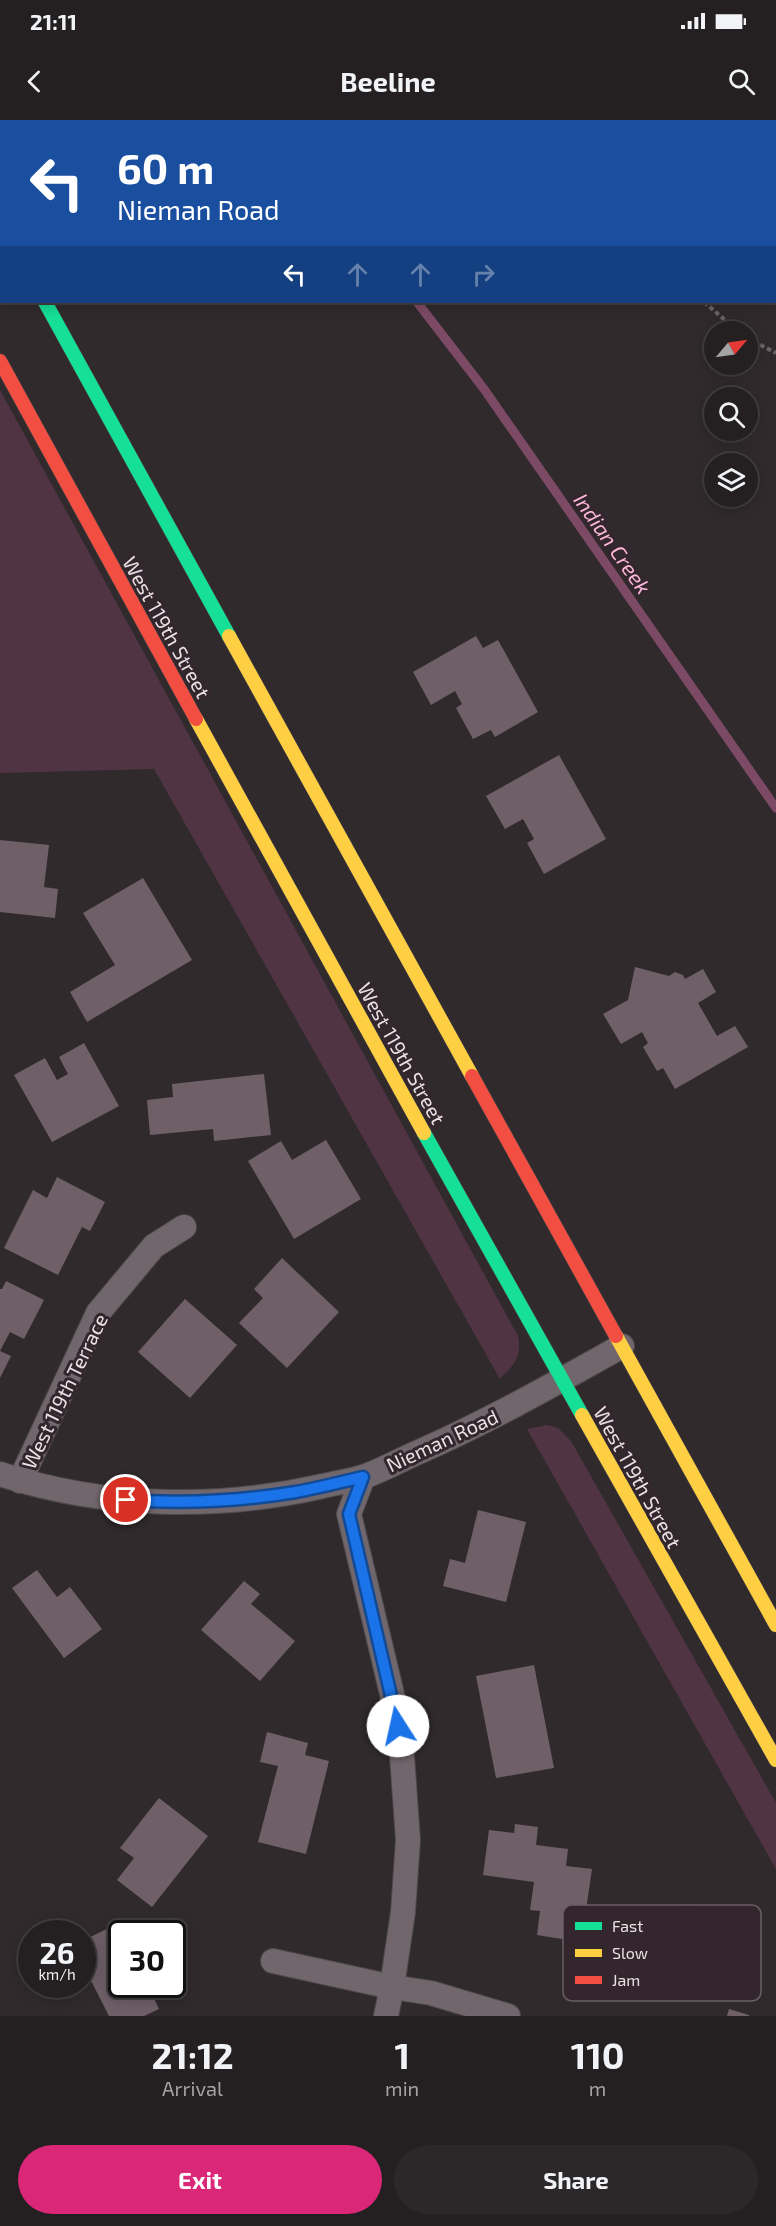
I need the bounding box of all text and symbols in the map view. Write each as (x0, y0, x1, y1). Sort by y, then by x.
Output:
text: 21:11 (30, 8, 77, 34)
icon: back (18, 65, 51, 98)
text: Beeline (340, 65, 436, 97)
icon: search (725, 65, 758, 98)
text: 60 m (117, 142, 214, 192)
icon: left (18, 144, 96, 222)
text: Nieman Road (117, 193, 280, 225)
icon: left (278, 258, 311, 291)
icon: ahead (341, 258, 374, 291)
icon: ahead (404, 258, 437, 291)
icon: right (467, 258, 500, 291)
north arrow (704, 321, 758, 375)
map controls (704, 321, 758, 507)
button: search (704, 387, 758, 441)
button: layers (704, 453, 758, 507)
water label: Indian Creek (569, 488, 657, 598)
street label: West 119th Street (118, 552, 216, 702)
street label: West 119th Street (353, 978, 451, 1128)
street label: West 119th Terrace (16, 1309, 112, 1473)
street label: West 119th Street (589, 1402, 687, 1552)
street label: Nieman Road (382, 1404, 502, 1476)
pin (100, 1474, 151, 1525)
icon: arrive (109, 1483, 142, 1516)
position arrow (366, 1694, 430, 1758)
legend (563, 1905, 761, 2001)
text: Fast (612, 1916, 643, 1935)
speed limit sign: 30 (108, 1920, 186, 1998)
text: 26 (39, 1934, 75, 1970)
text: Slow (612, 1943, 648, 1962)
text: km/h (38, 1965, 76, 1983)
text: Jam (612, 1970, 640, 1989)
text: 21:12 (151, 2033, 234, 2076)
text: 1 (394, 2033, 410, 2076)
text: 110 (571, 2033, 625, 2076)
text: Arrival (162, 2076, 223, 2100)
text: min (385, 2076, 419, 2100)
text: m (589, 2076, 606, 2100)
button: Exit (18, 2145, 382, 2214)
button: Share (394, 2145, 758, 2214)

